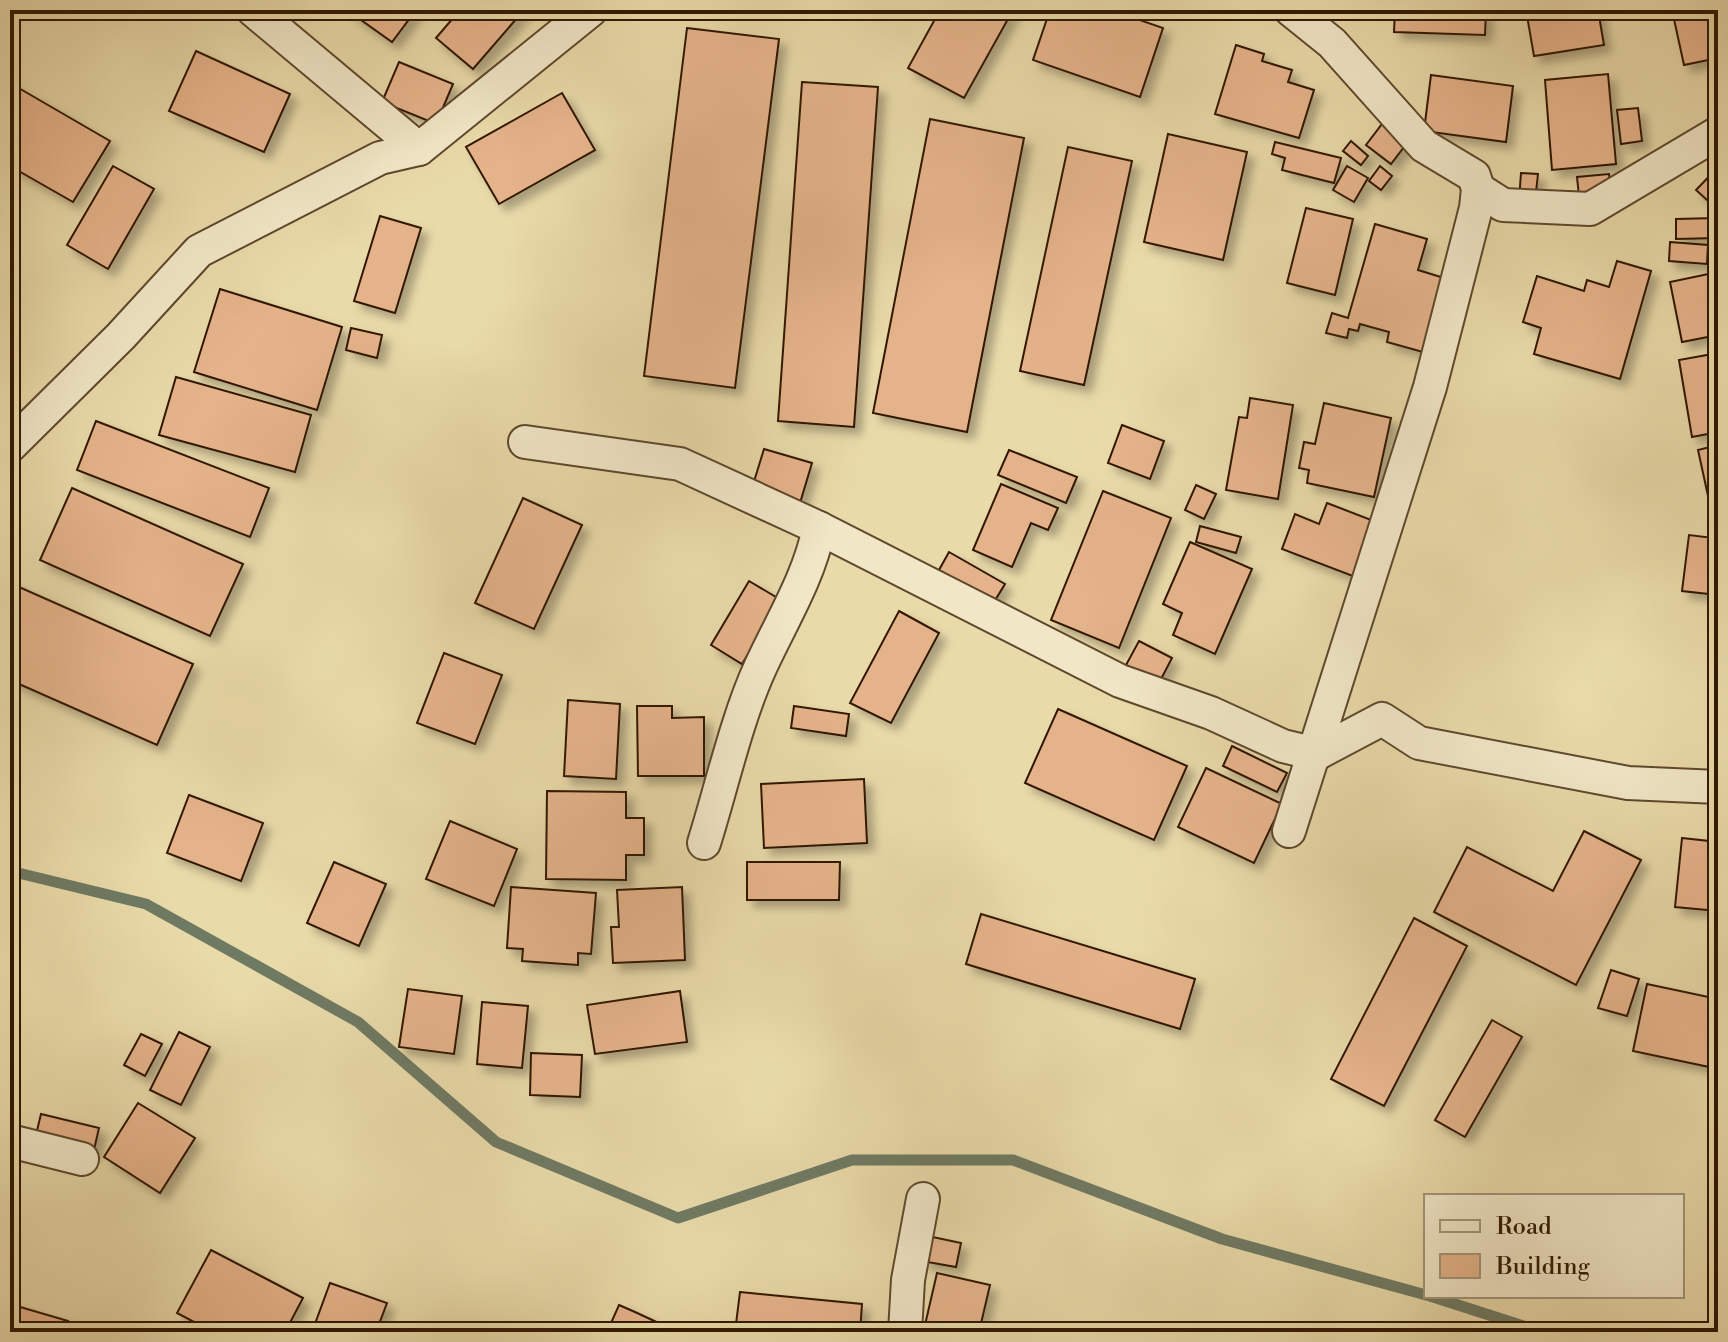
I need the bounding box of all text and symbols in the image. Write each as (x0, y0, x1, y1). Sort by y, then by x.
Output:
legend (1424, 1194, 1684, 1298)
text: Road (1496, 1212, 1552, 1242)
text: Building (1495, 1252, 1590, 1282)

